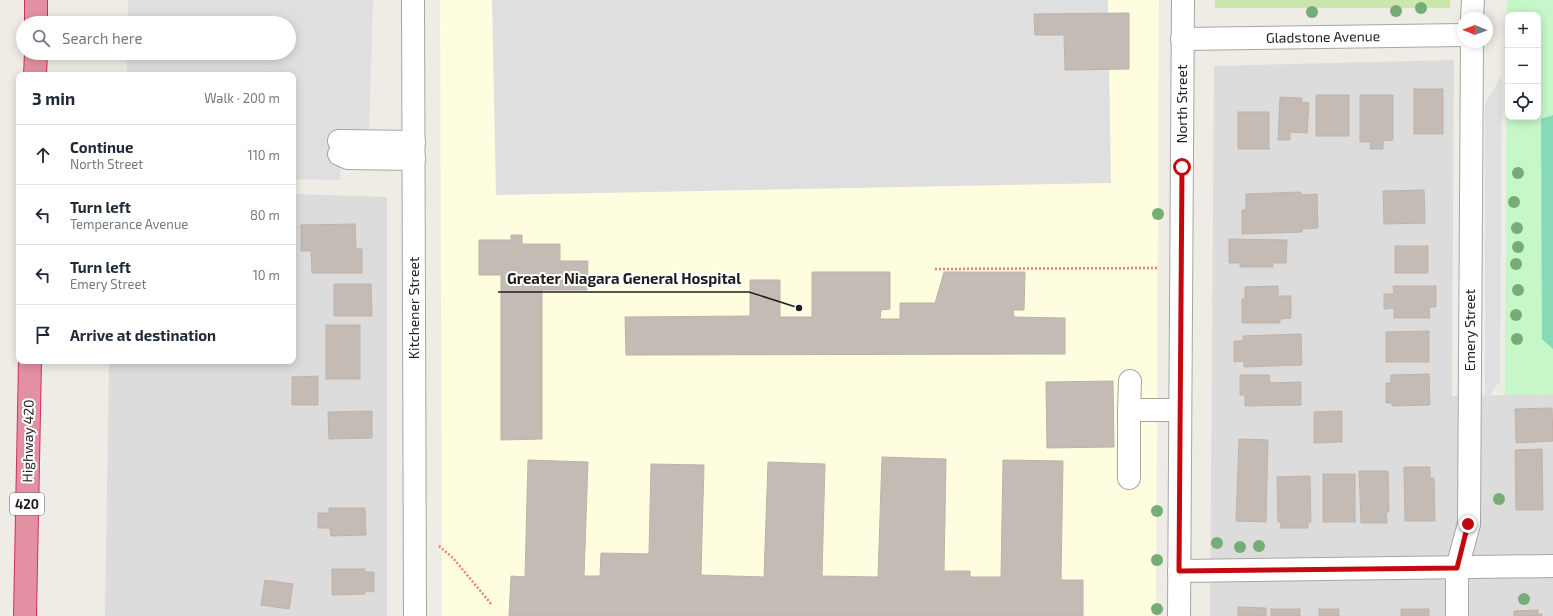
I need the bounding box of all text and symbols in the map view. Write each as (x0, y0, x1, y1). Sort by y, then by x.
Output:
north arrow (1457, 12, 1493, 48)
map controls (1505, 12, 1541, 120)
button: + (1505, 12, 1541, 48)
search box (16, 16, 296, 60)
icon: search (30, 27, 52, 49)
street label: Gladstone Avenue (1266, 27, 1380, 46)
text: Search here (62, 29, 143, 47)
button: − (1505, 48, 1541, 84)
street label: North Street (1173, 65, 1190, 143)
button: locate (1505, 84, 1541, 120)
text: 3 min (32, 88, 75, 108)
text: Walk · 200 m (204, 90, 280, 106)
text: Continue (70, 138, 133, 156)
icon: ahead (32, 144, 54, 166)
text: 110 m (248, 147, 280, 163)
text: North Street (70, 156, 143, 172)
route start (1173, 158, 1191, 176)
text: Turn left (70, 198, 131, 216)
icon: left (32, 204, 54, 226)
text: 80 m (250, 207, 280, 223)
text: Temperance Avenue (70, 216, 188, 232)
street label: Kitchener Street (405, 257, 422, 359)
text: Turn left (70, 258, 131, 276)
icon: left (32, 264, 54, 286)
callout: Greater Niagara General Hospital (498, 265, 749, 292)
text: 10 m (253, 267, 280, 283)
text: Greater Niagara General Hospital (507, 269, 741, 287)
text: Emery Street (70, 276, 146, 292)
street label: Emery Street (1461, 289, 1478, 371)
icon: arrive (32, 324, 54, 346)
text: Arrive at destination (70, 326, 216, 344)
street label: Highway 420 (18, 399, 37, 483)
road number: 420 (10, 493, 44, 515)
route end (1459, 515, 1477, 533)

